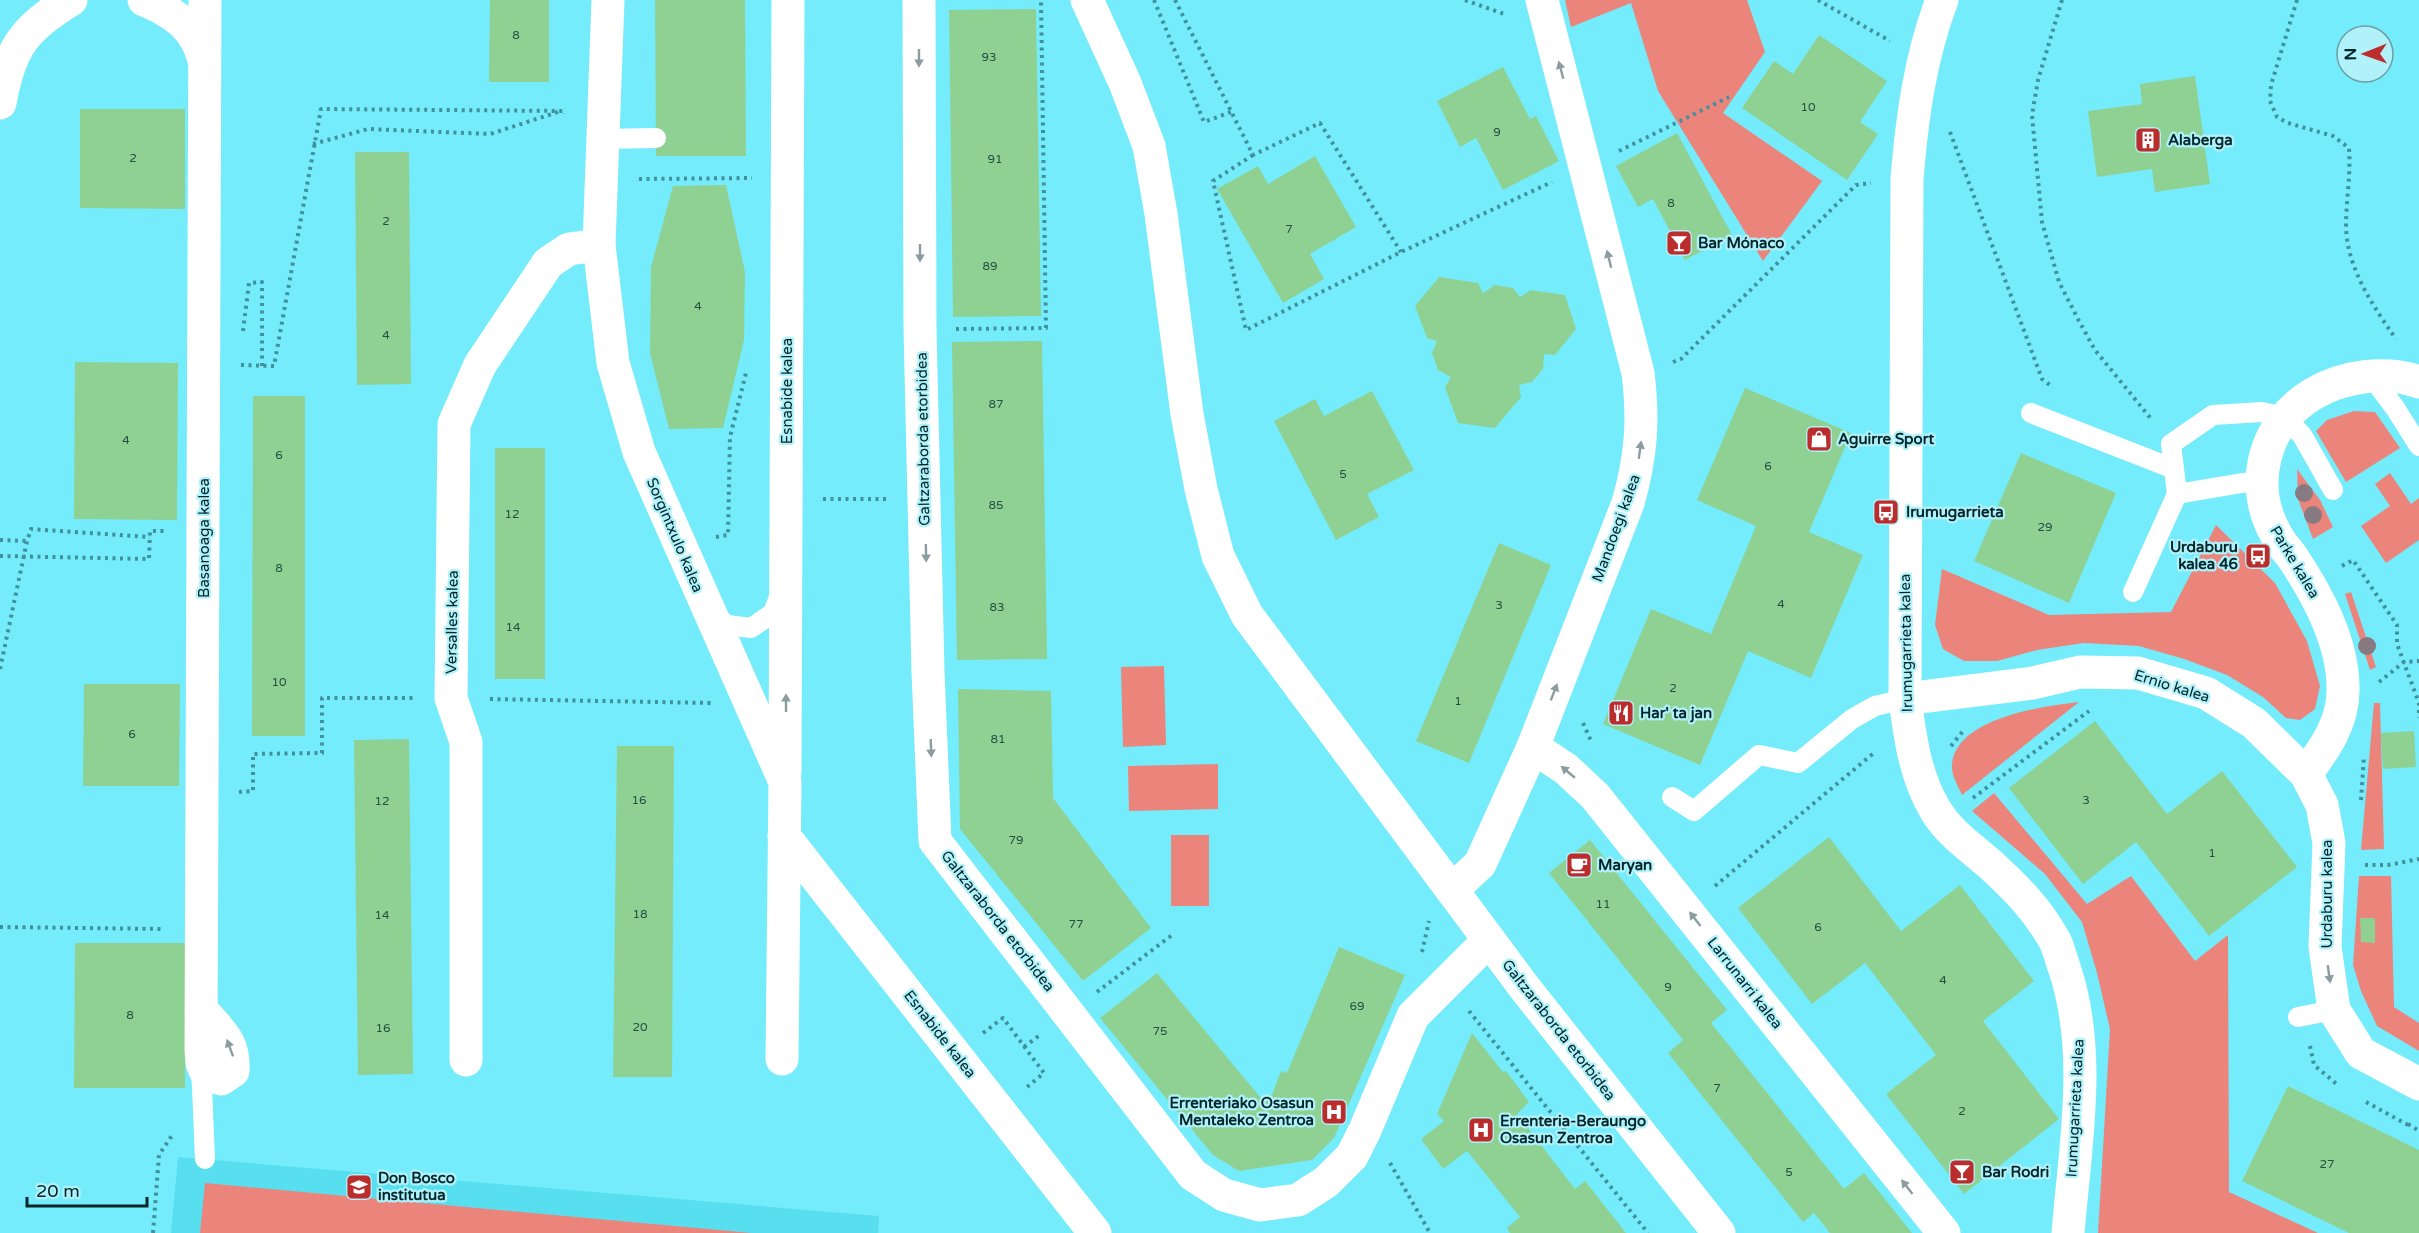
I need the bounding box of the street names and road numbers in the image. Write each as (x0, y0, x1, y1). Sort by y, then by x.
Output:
street label: Esnabide kalea (778, 338, 796, 444)
street label: Galtzaraborda etorbidea (912, 352, 934, 526)
street label: Mandoegi kalea (1588, 472, 1644, 584)
street label: Sorgintxulo kalea (643, 475, 707, 595)
street label: Basanoaga kalea (195, 478, 213, 598)
street label: Parke kalea (2266, 522, 2324, 602)
street label: Versalles kalea (442, 570, 462, 674)
street label: Irumugarrieta kalea (1896, 574, 1916, 712)
street label: Ernio kalea (2132, 666, 2212, 706)
street label: Urdaburu kalea (2318, 839, 2336, 949)
street label: Galtzaraborda etorbidea (937, 847, 1059, 995)
street label: Larrunarri kalea (1704, 934, 1786, 1032)
street label: Galtzaraborda etorbidea (1498, 956, 1620, 1104)
street label: Esnabide kalea (900, 987, 980, 1081)
street label: Irumugarrieta kalea (2062, 1038, 2088, 1178)

